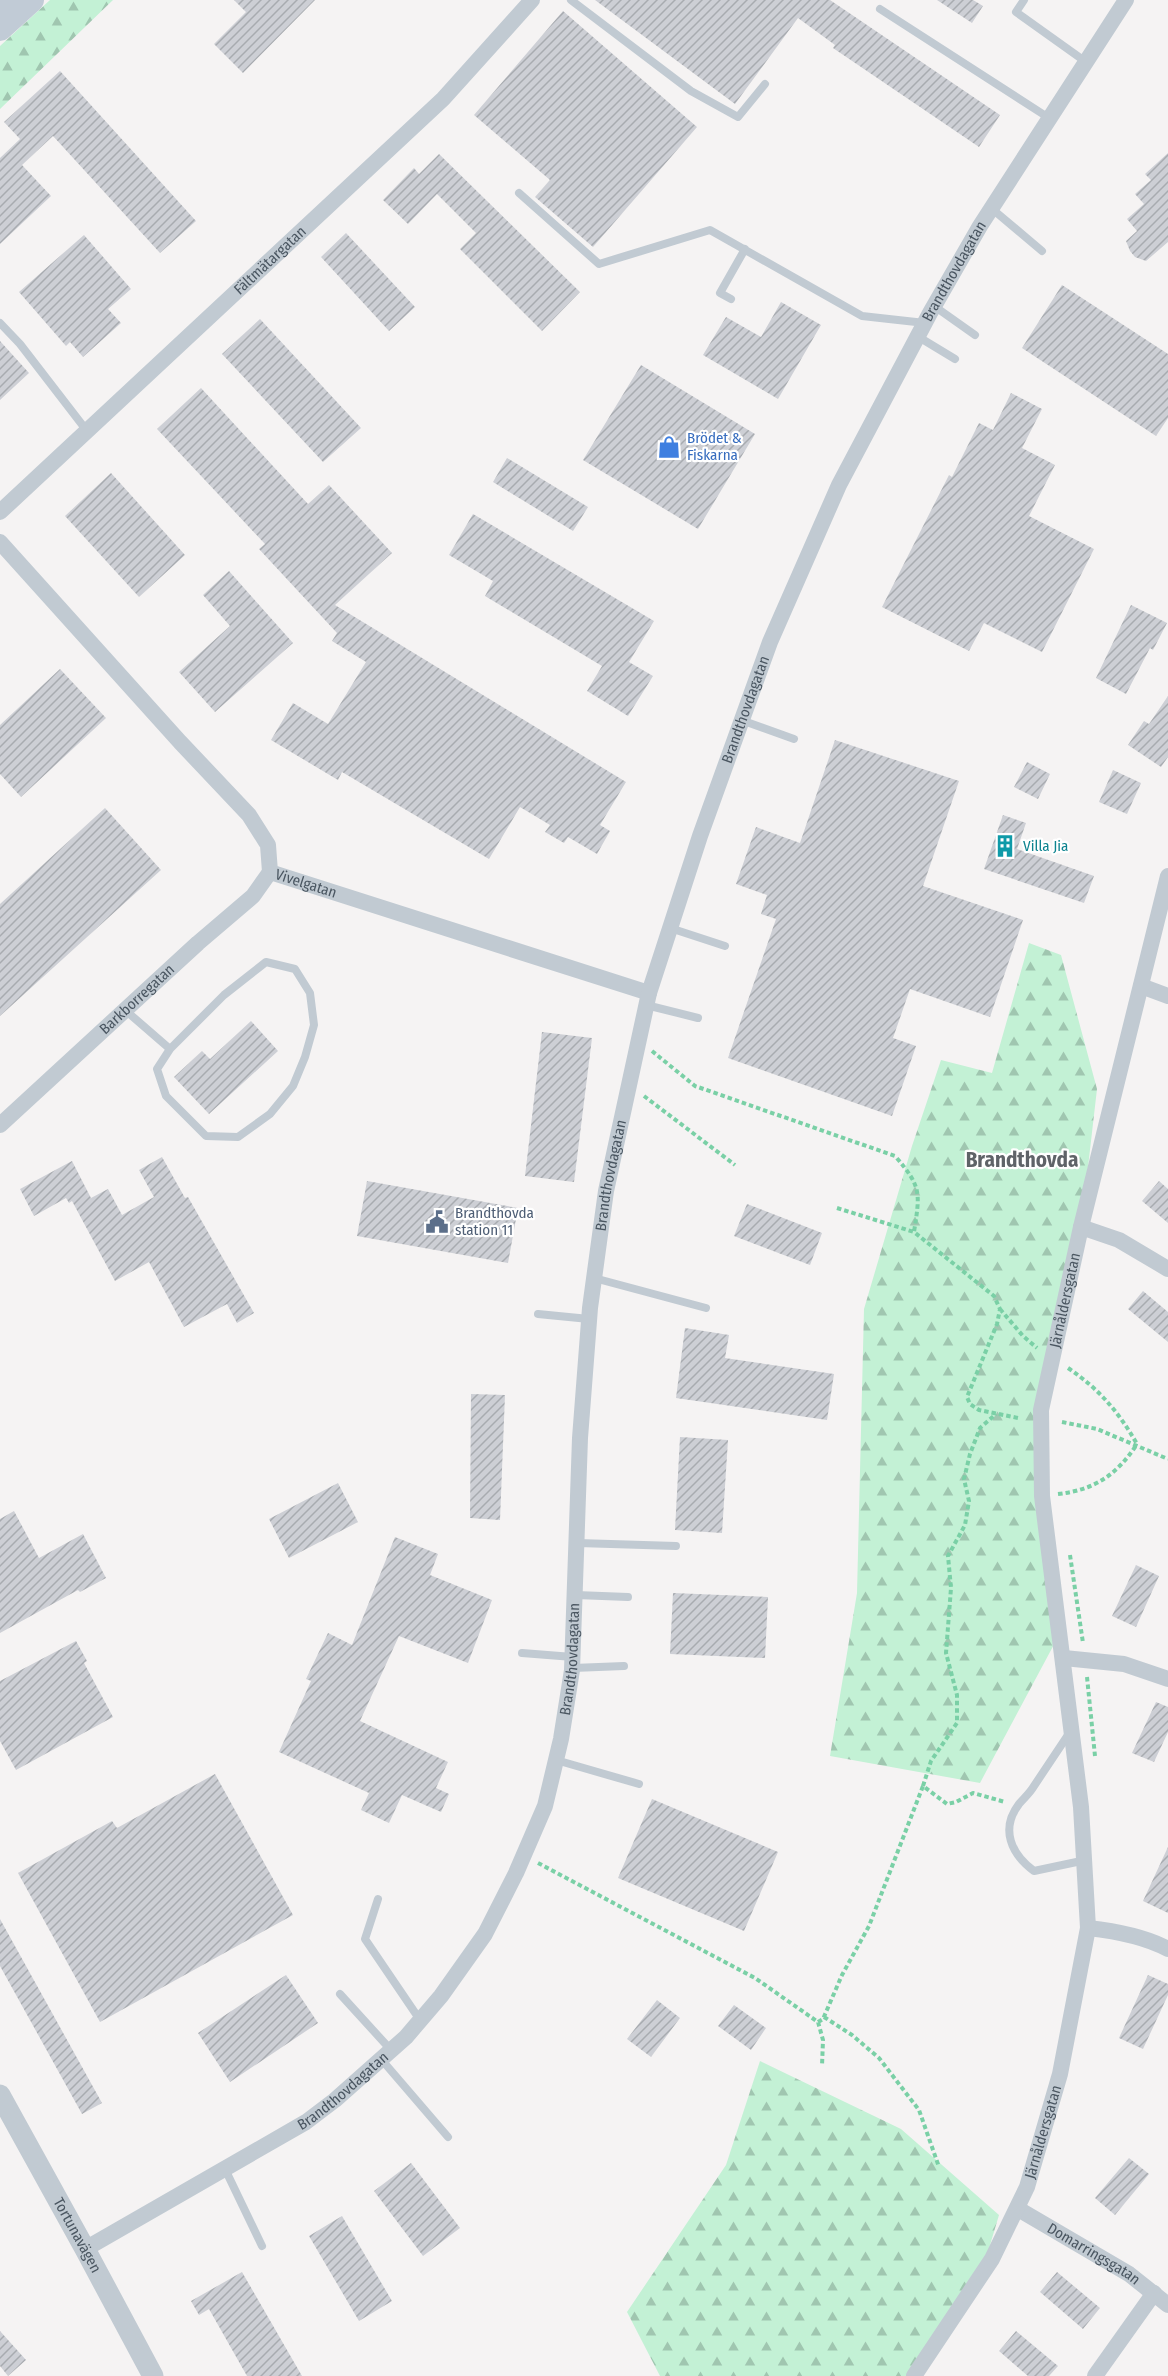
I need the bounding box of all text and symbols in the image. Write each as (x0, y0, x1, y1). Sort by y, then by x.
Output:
street label: Brandthovdagatan (918, 218, 990, 325)
street label: Fältmätargatan (230, 222, 310, 298)
place label: Brödet & Fiskarna (687, 429, 742, 464)
shop icon: Brödet & Fiskarna (656, 434, 682, 460)
street label: Brandthovdagatan (718, 653, 773, 766)
building icon: Villa Jia (992, 833, 1018, 859)
place label: Villa Jia (1023, 837, 1068, 855)
street label: Vivelgatan (273, 865, 339, 902)
street label: Barkborregatan (96, 960, 178, 1038)
street label: Brandthovdagatan (592, 1118, 630, 1232)
district label: Brandthovda (966, 1147, 1078, 1173)
place label: Brandthovda station 11 (455, 1204, 534, 1239)
public building icon: Brandthovda station 11 (424, 1209, 450, 1235)
street label: Järnåldersgatan (1046, 1251, 1084, 1350)
street label: Brandthovdagatan (556, 1603, 583, 1717)
street label: Brandthovdagatan (294, 2048, 392, 2134)
street label: Järnåldersgatan (1021, 2083, 1065, 2181)
street label: Tortunavägen (49, 2194, 105, 2276)
street label: Domarringsgatan (1044, 2219, 1144, 2289)

